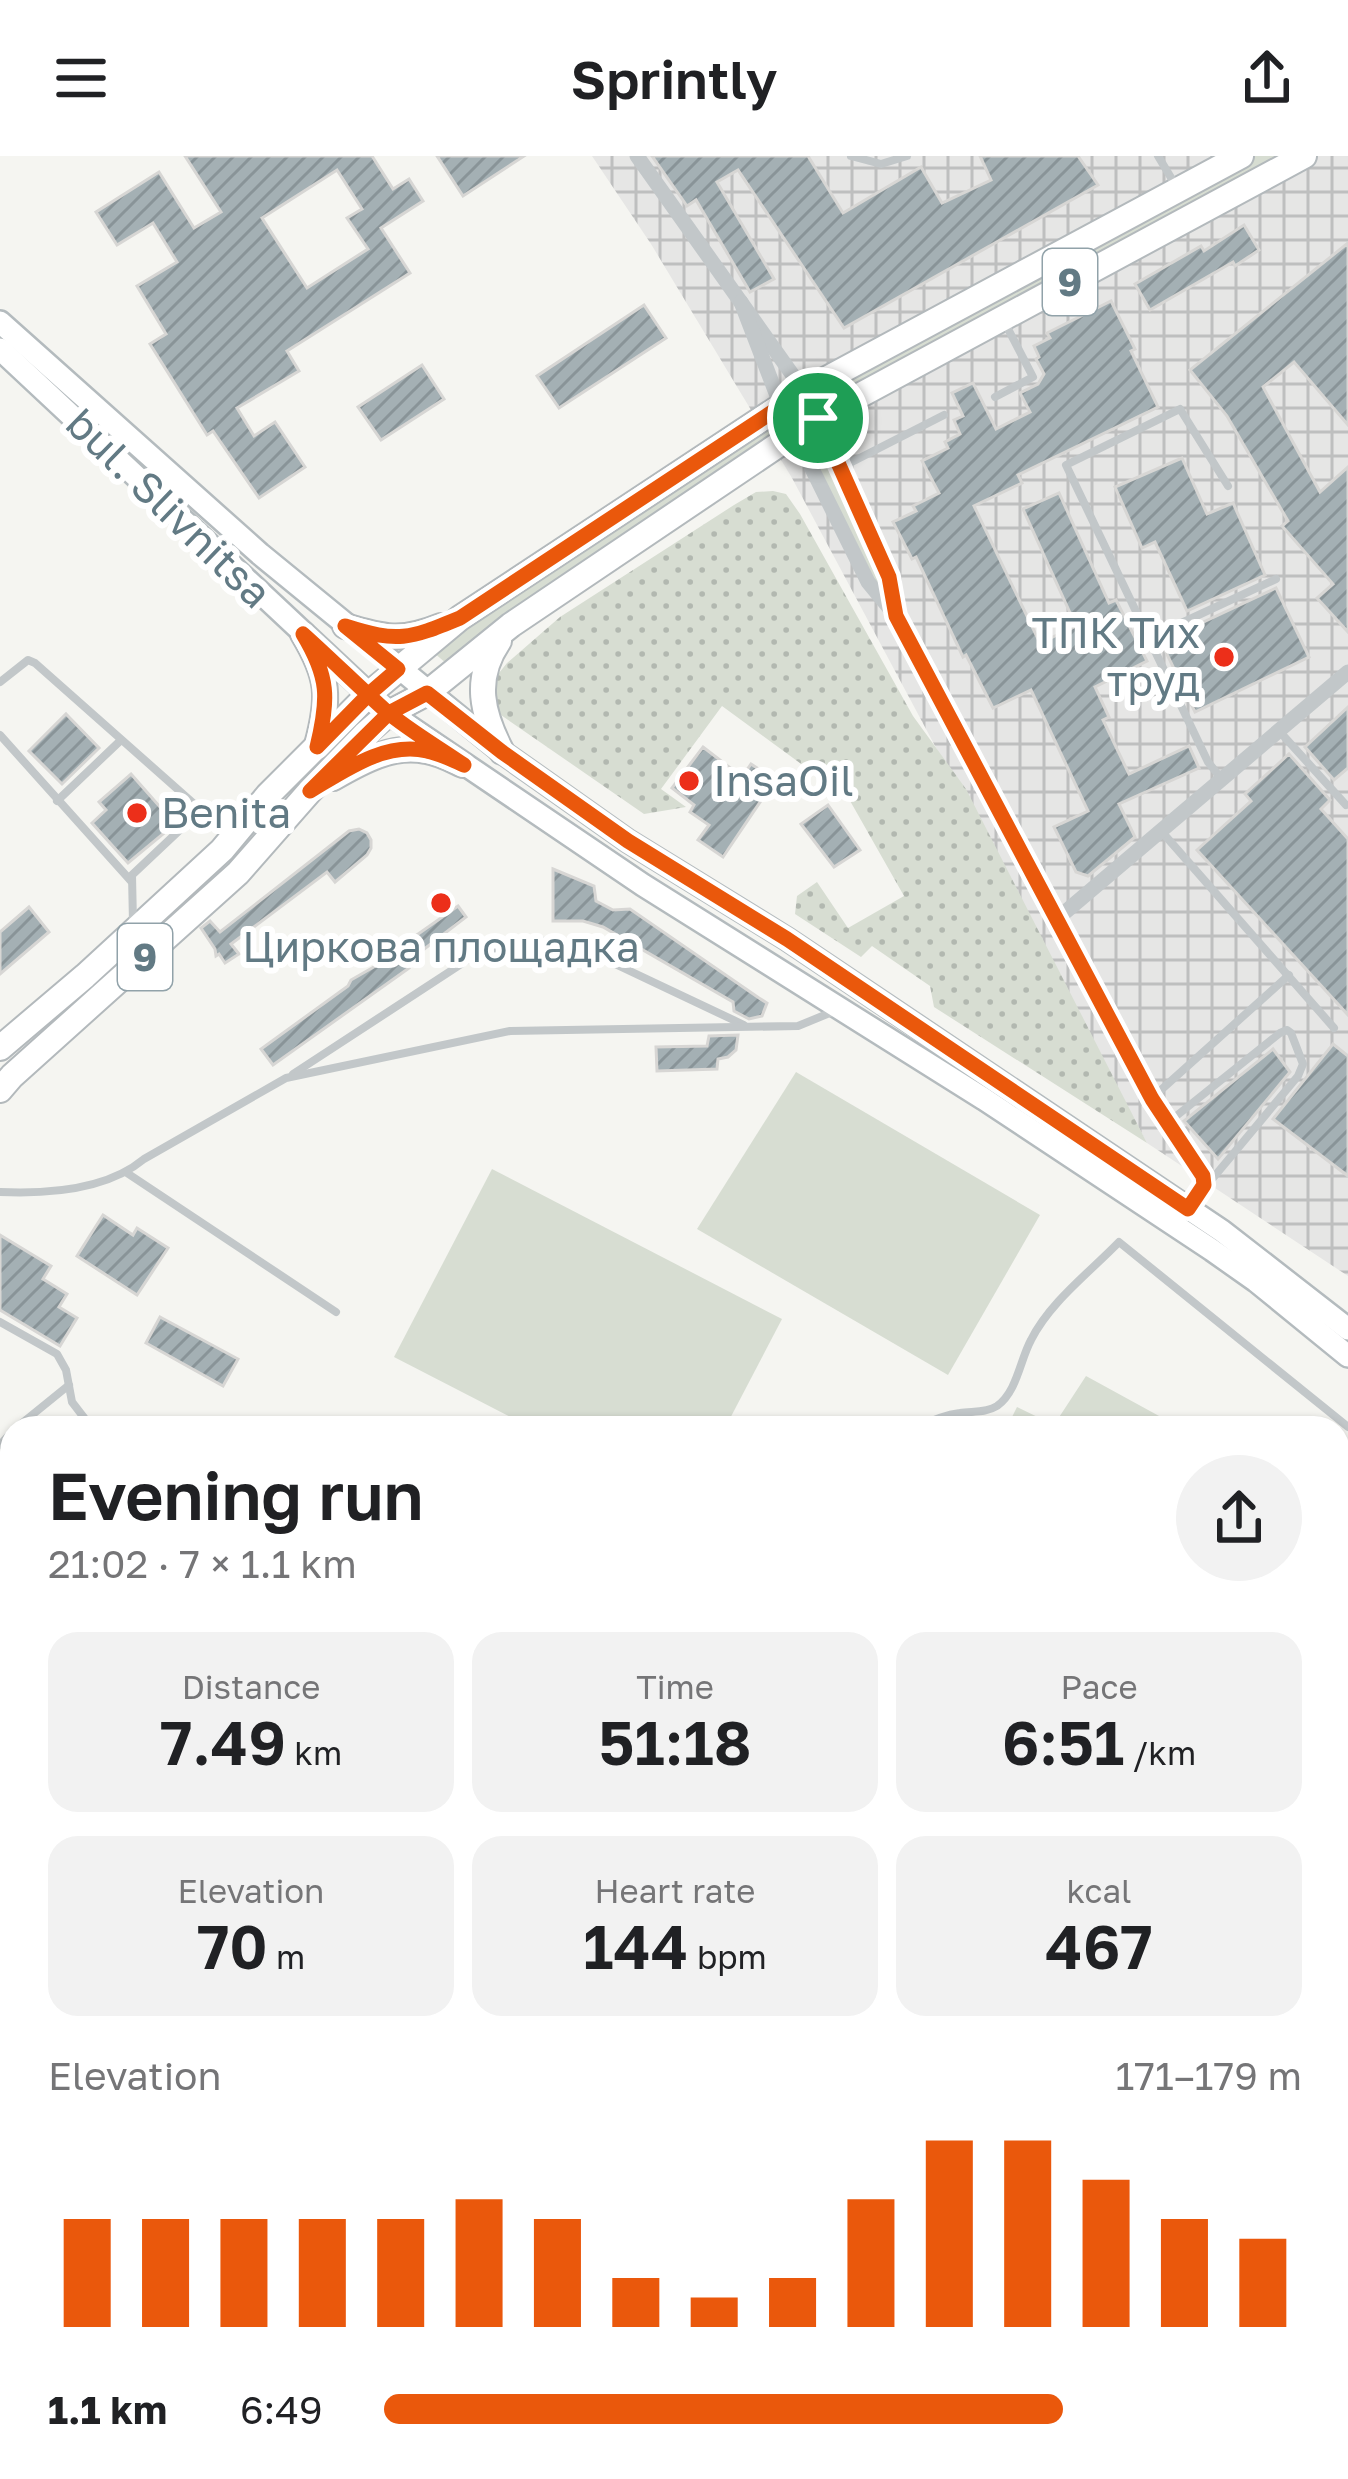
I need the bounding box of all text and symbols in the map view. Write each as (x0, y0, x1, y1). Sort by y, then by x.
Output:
icon: menu (48, 45, 114, 111)
icon: share (1234, 45, 1300, 111)
text: Sprintly (571, 46, 777, 111)
road number: 9 (1043, 249, 1097, 315)
pin (767, 367, 869, 469)
icon: arrive (785, 385, 851, 451)
street label: bul. Slivnitsa (57, 397, 282, 617)
place label: ТПК Тих труд (1032, 607, 1200, 705)
marker: ТПК Тих труд (1211, 644, 1237, 670)
place label: InsaOil (713, 755, 854, 805)
marker: InsaOil (676, 768, 702, 794)
place label: Benita (161, 787, 291, 837)
marker: Benita (124, 800, 150, 826)
marker: Циркова площадка (428, 890, 454, 916)
place label: Циркова площадка (242, 921, 640, 971)
road number: 9 (118, 924, 172, 990)
text: Evening run (48, 1455, 423, 1535)
button: share (1176, 1455, 1302, 1581)
text: 21:02 · 7 × 1.1 km (48, 1540, 357, 1587)
text: Distance (182, 1667, 320, 1706)
text: Time (636, 1667, 714, 1706)
text: Pace (1060, 1667, 1138, 1706)
text: 7.49 (160, 1706, 286, 1778)
text: 51:18 (599, 1706, 751, 1778)
text: 6:51 (1002, 1706, 1124, 1778)
text: km (286, 1733, 342, 1772)
text: /km (1124, 1733, 1196, 1772)
text: Elevation (178, 1871, 324, 1910)
text: Heart rate (594, 1871, 756, 1910)
text: kcal (1066, 1871, 1132, 1910)
text: 70 (197, 1910, 268, 1982)
text: 144 (583, 1910, 689, 1982)
text: 467 (1045, 1910, 1153, 1982)
text: m (268, 1937, 305, 1976)
text: bpm (689, 1937, 767, 1976)
text: Elevation (48, 2052, 221, 2099)
text: 171–179 m (1115, 2052, 1302, 2099)
text: 1.1 km (48, 2386, 167, 2433)
text: 6:49 (240, 2386, 323, 2433)

